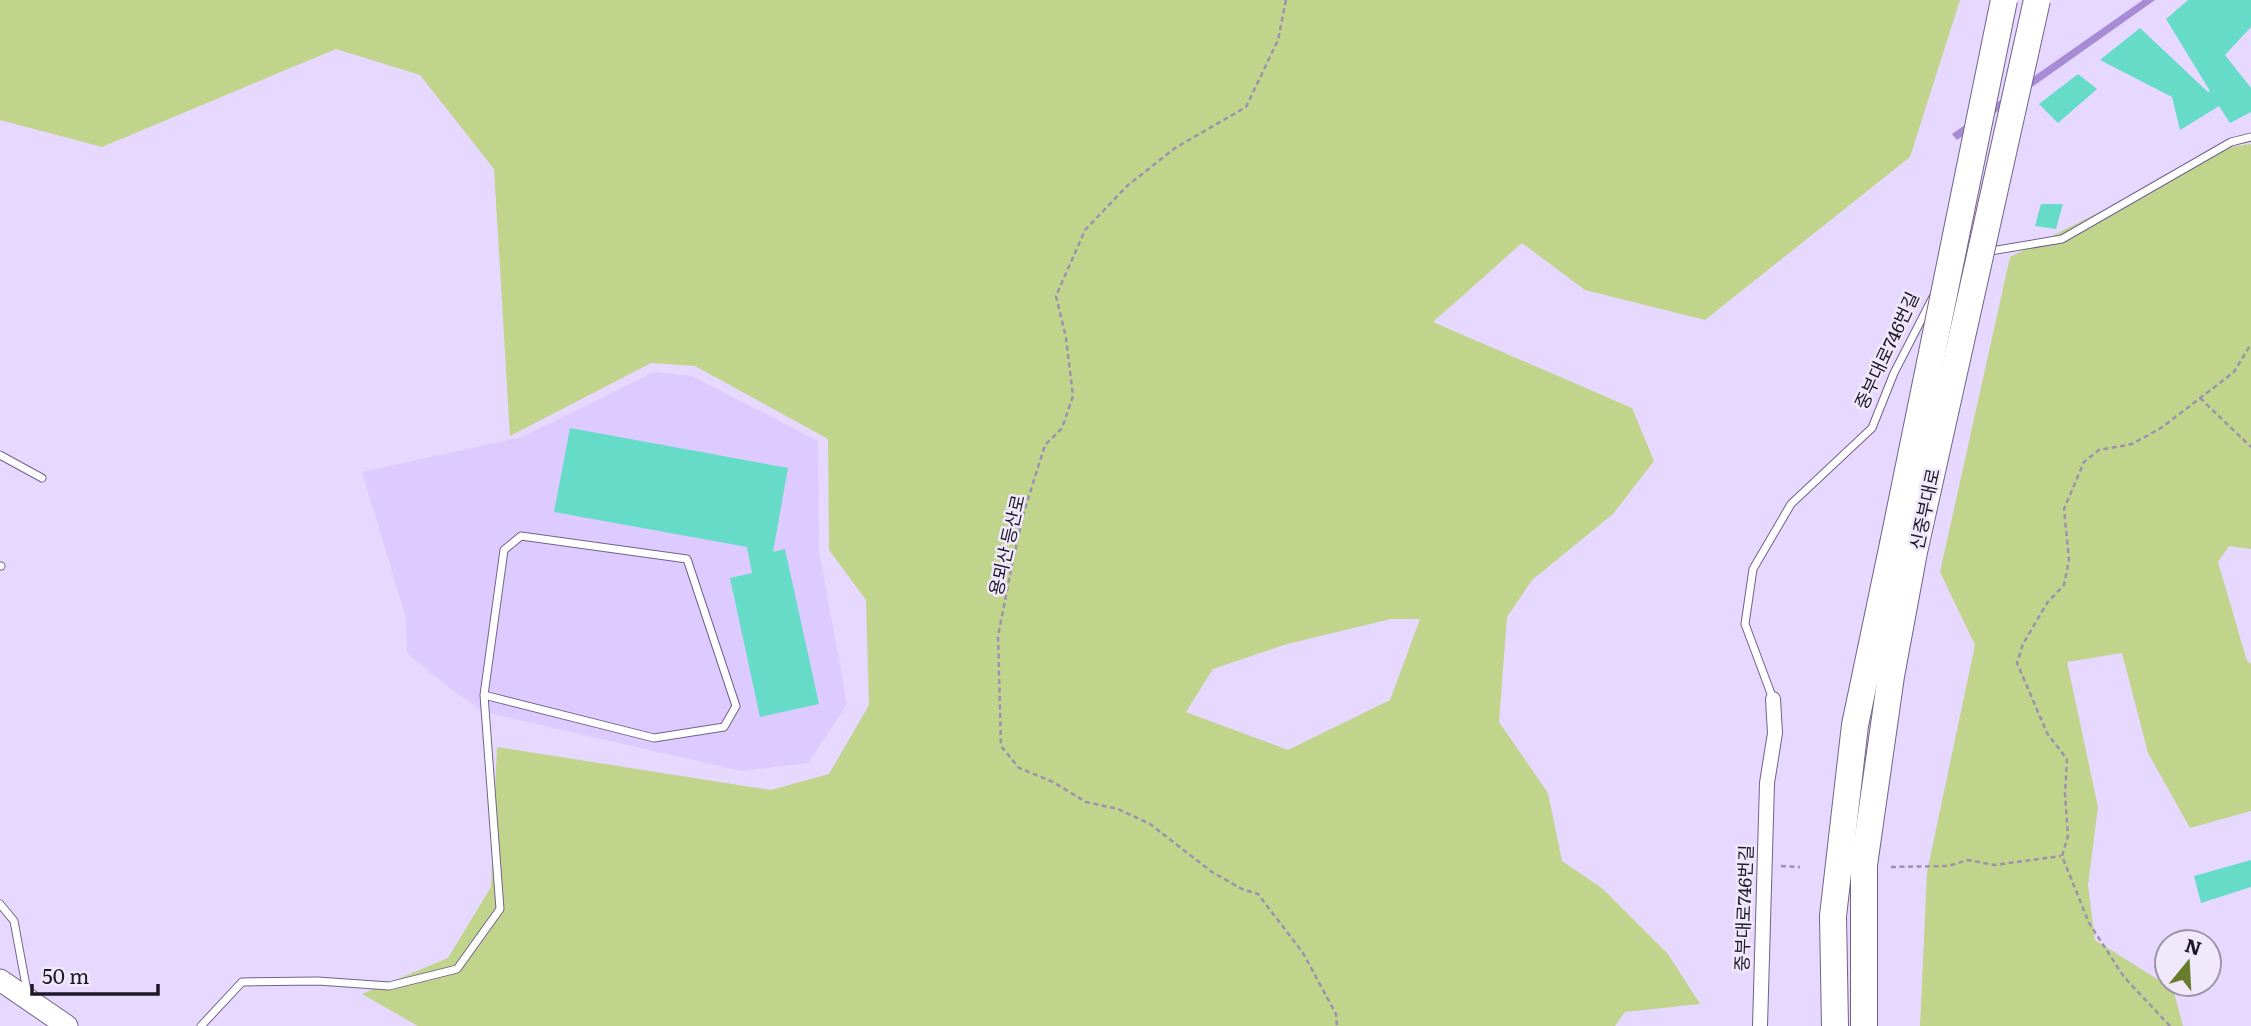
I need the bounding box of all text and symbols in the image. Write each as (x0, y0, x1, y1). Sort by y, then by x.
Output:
street label: 중부대로746번길 (1847, 287, 1925, 413)
street label: 신중부대로 (1902, 466, 1946, 552)
street label: 용뫼산 등산로 (981, 492, 1031, 598)
street label: 중부대로746번길 (1727, 844, 1759, 972)
north arrow (2153, 928, 2223, 998)
text: N (2182, 930, 2206, 962)
scale bar (32, 953, 158, 997)
text: 50 m (42, 959, 89, 990)

